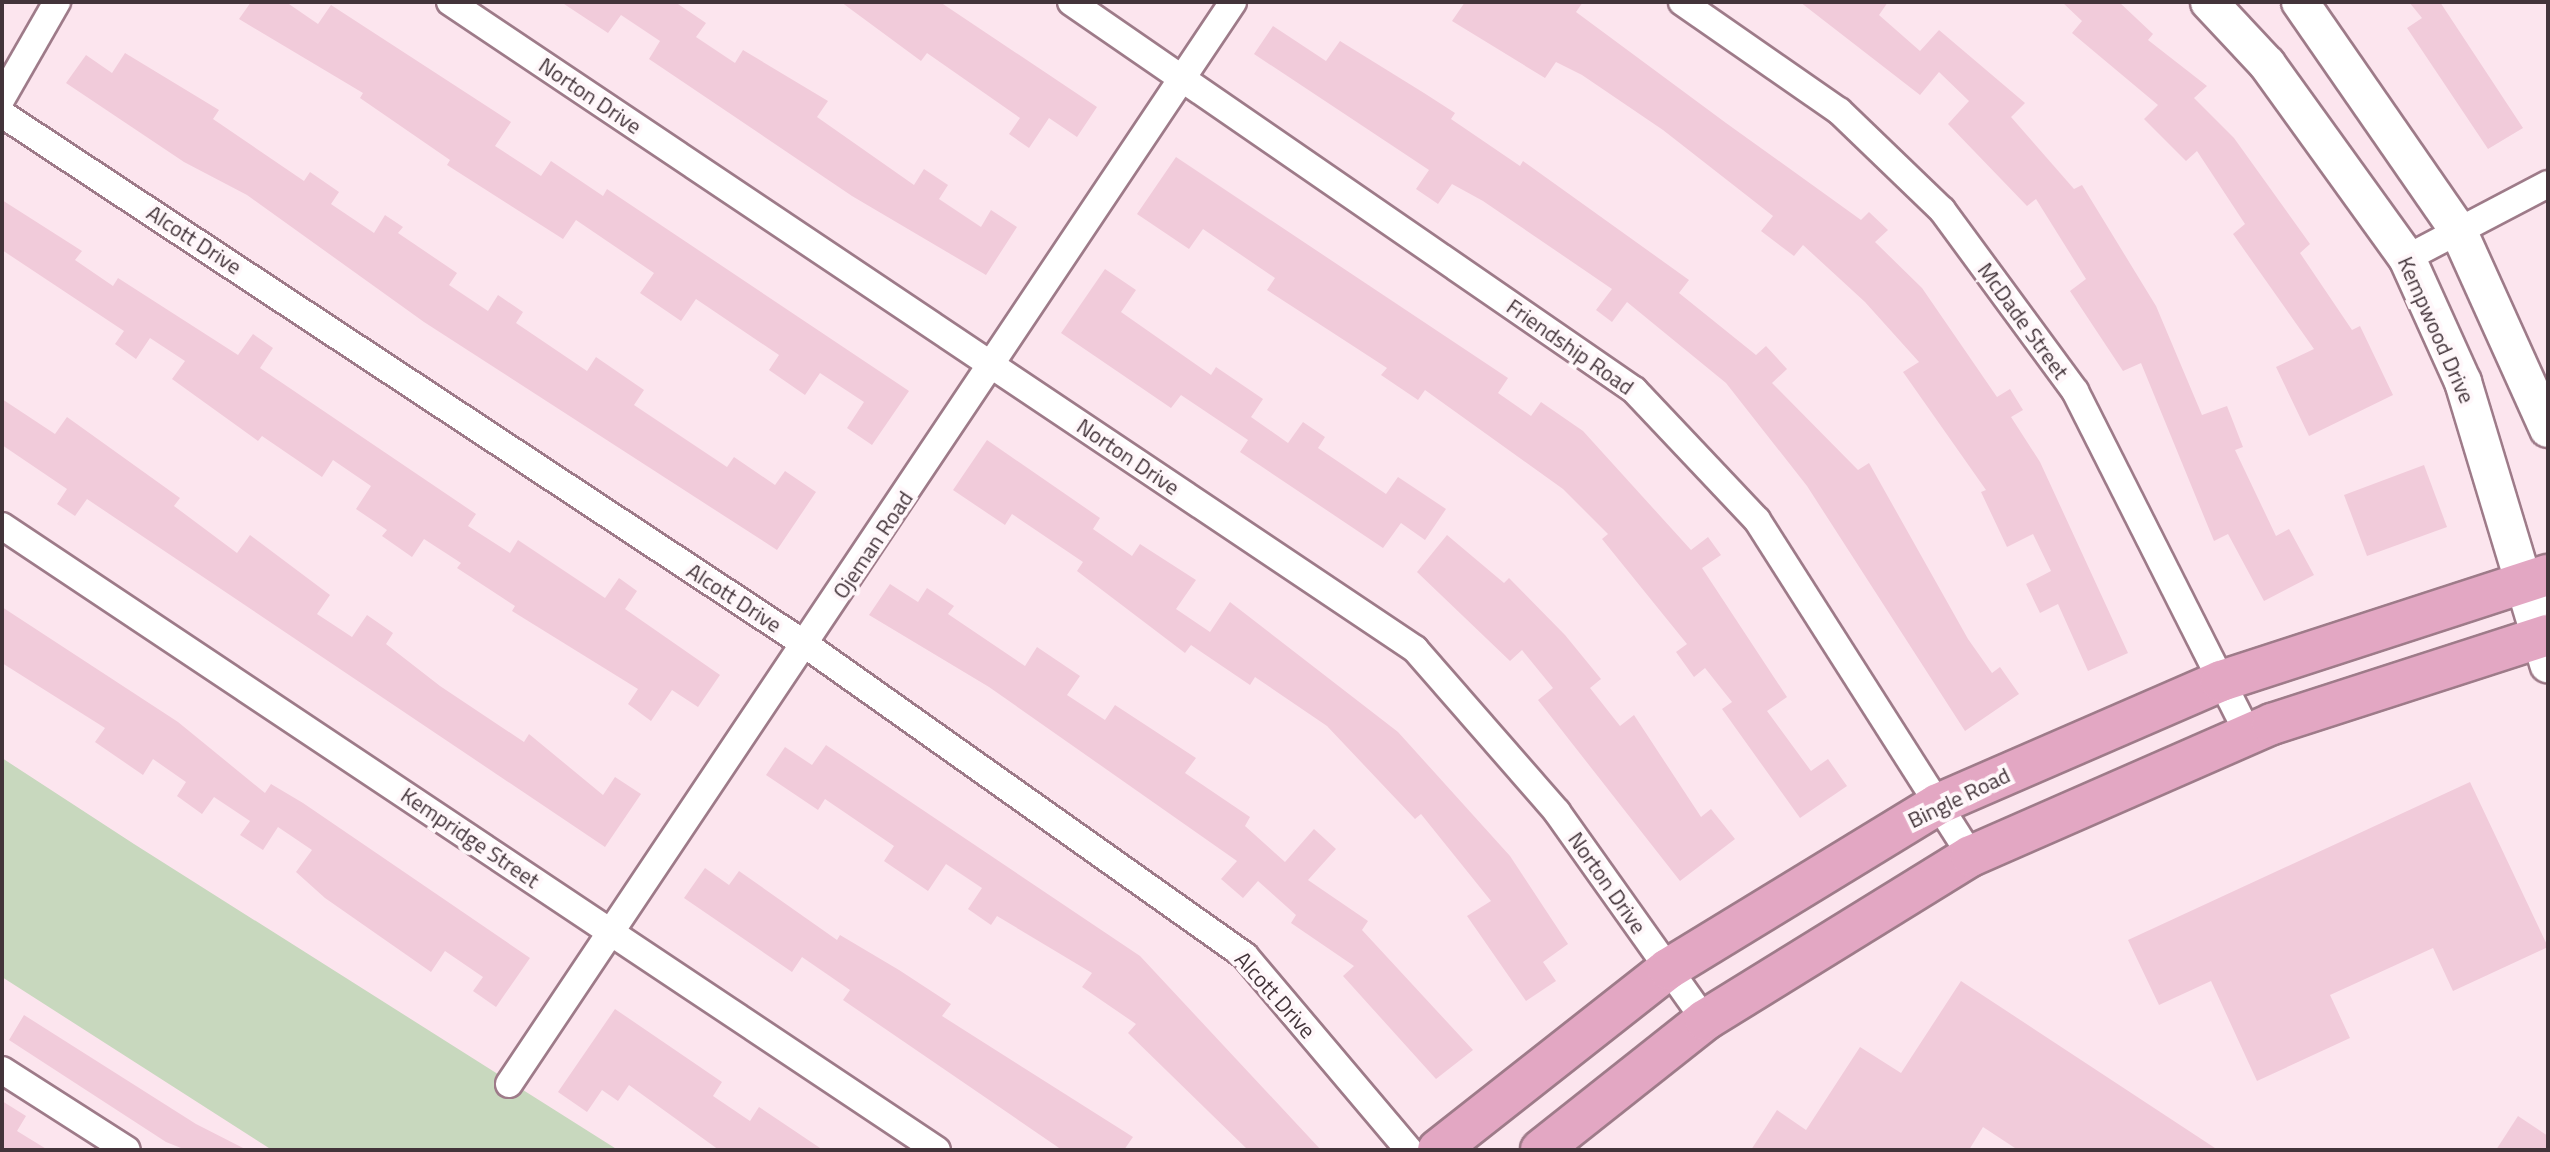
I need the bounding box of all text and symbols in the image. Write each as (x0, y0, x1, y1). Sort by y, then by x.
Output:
street label: Norton Drive (534, 52, 646, 140)
street label: Alcott Drive (142, 200, 246, 280)
street label: Kempwood Drive (2392, 253, 2480, 407)
street label: McDade Street (1972, 258, 2074, 384)
street label: Friendship Road (1501, 293, 1639, 401)
street label: Norton Drive (1072, 413, 1184, 501)
street label: Ojeman Road (827, 486, 919, 604)
street label: Alcott Drive (682, 558, 786, 638)
street label: Bingle Road (1904, 762, 2014, 834)
street label: Kempridge Street (396, 782, 544, 894)
street label: Norton Drive (1562, 827, 1652, 939)
street label: Alcott Drive (1229, 946, 1321, 1044)

